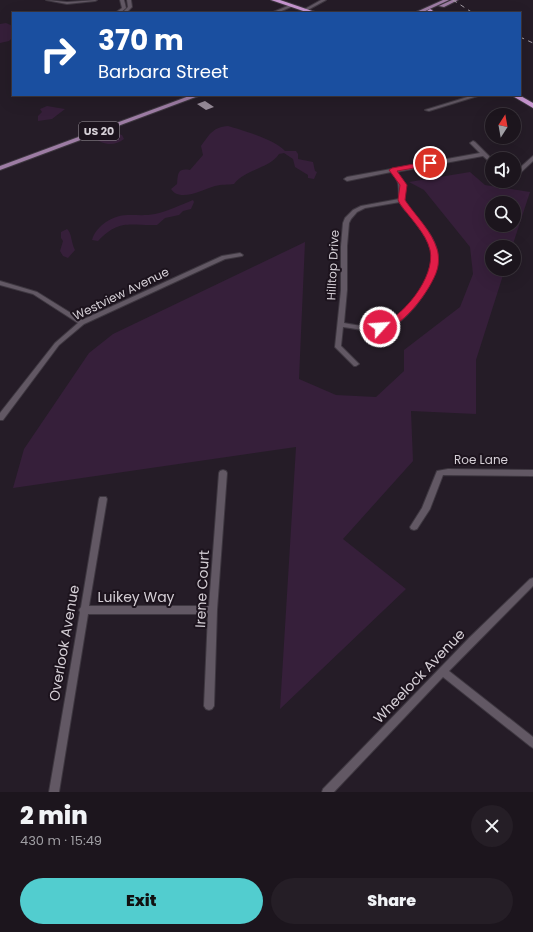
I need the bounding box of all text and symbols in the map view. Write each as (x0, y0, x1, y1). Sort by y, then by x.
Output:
text: 370 m (98, 21, 184, 60)
icon: right (32, 28, 84, 80)
text: Barbara Street (98, 59, 229, 84)
north arrow (485, 108, 521, 144)
map controls (485, 108, 521, 276)
road number: US 20 (79, 122, 119, 140)
pin (413, 146, 447, 180)
icon: arrive (419, 152, 441, 174)
button: sound (485, 152, 521, 188)
button: search (485, 196, 521, 232)
street label: Hilltop Drive (322, 229, 343, 301)
button: layers (485, 240, 521, 276)
street label: Westview Avenue (70, 263, 172, 324)
position arrow (359, 306, 401, 348)
street label: Roe Lane (454, 451, 508, 468)
street label: Irene Court (190, 550, 214, 628)
street label: Overlook Avenue (44, 583, 84, 703)
street label: Luikey Way (98, 587, 175, 607)
street label: Wheelock Avenue (369, 624, 470, 728)
text: 2 min (20, 799, 88, 832)
button: close (471, 805, 513, 847)
text: 430 m · 15:49 (20, 831, 102, 850)
button: Exit (20, 878, 263, 924)
button: Share (271, 878, 513, 924)

